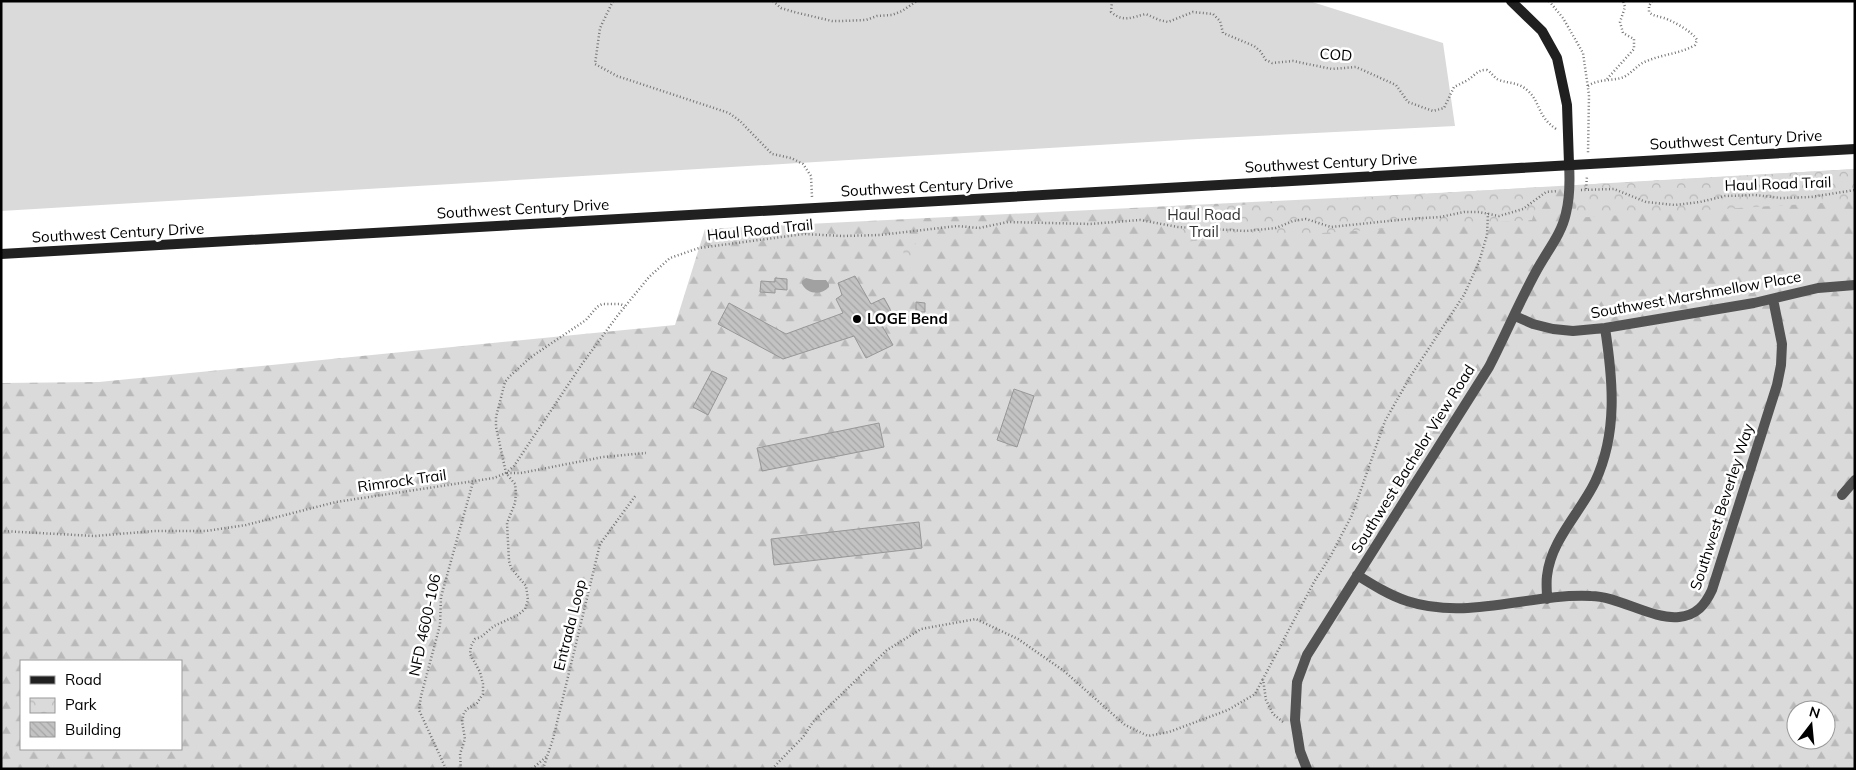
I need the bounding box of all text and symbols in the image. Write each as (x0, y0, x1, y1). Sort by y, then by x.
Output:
street label: COD (1319, 44, 1353, 65)
street label: Southwest Century Drive (1649, 125, 1823, 154)
street label: Southwest Century Drive (1244, 148, 1418, 177)
street label: Southwest Century Drive (840, 172, 1014, 201)
street label: Haul Road Trail (1724, 172, 1832, 195)
street label: Southwest Century Drive (436, 194, 610, 223)
park label: Haul Road Trail (1167, 205, 1241, 241)
street label: Haul Road Trail (706, 214, 814, 245)
street label: Southwest Century Drive (31, 218, 205, 247)
street label: Southwest Marshmellow Place (1589, 267, 1803, 322)
place label: LOGE Bend (867, 309, 948, 328)
marker: LOGE Bend (851, 313, 863, 325)
street label: Southwest Bachelor View Road (1346, 361, 1479, 557)
street label: Southwest Beverley Way (1686, 421, 1757, 593)
street label: Rimrock Trail (356, 465, 448, 496)
street label: NFD 4600-106 (404, 572, 445, 678)
street label: Entrada Loop (549, 577, 590, 672)
legend (20, 660, 182, 750)
text: Road (65, 670, 102, 689)
text: Park (65, 695, 97, 714)
north arrow (1786, 700, 1836, 750)
text: N (1807, 702, 1822, 723)
text: Building (65, 720, 121, 739)

